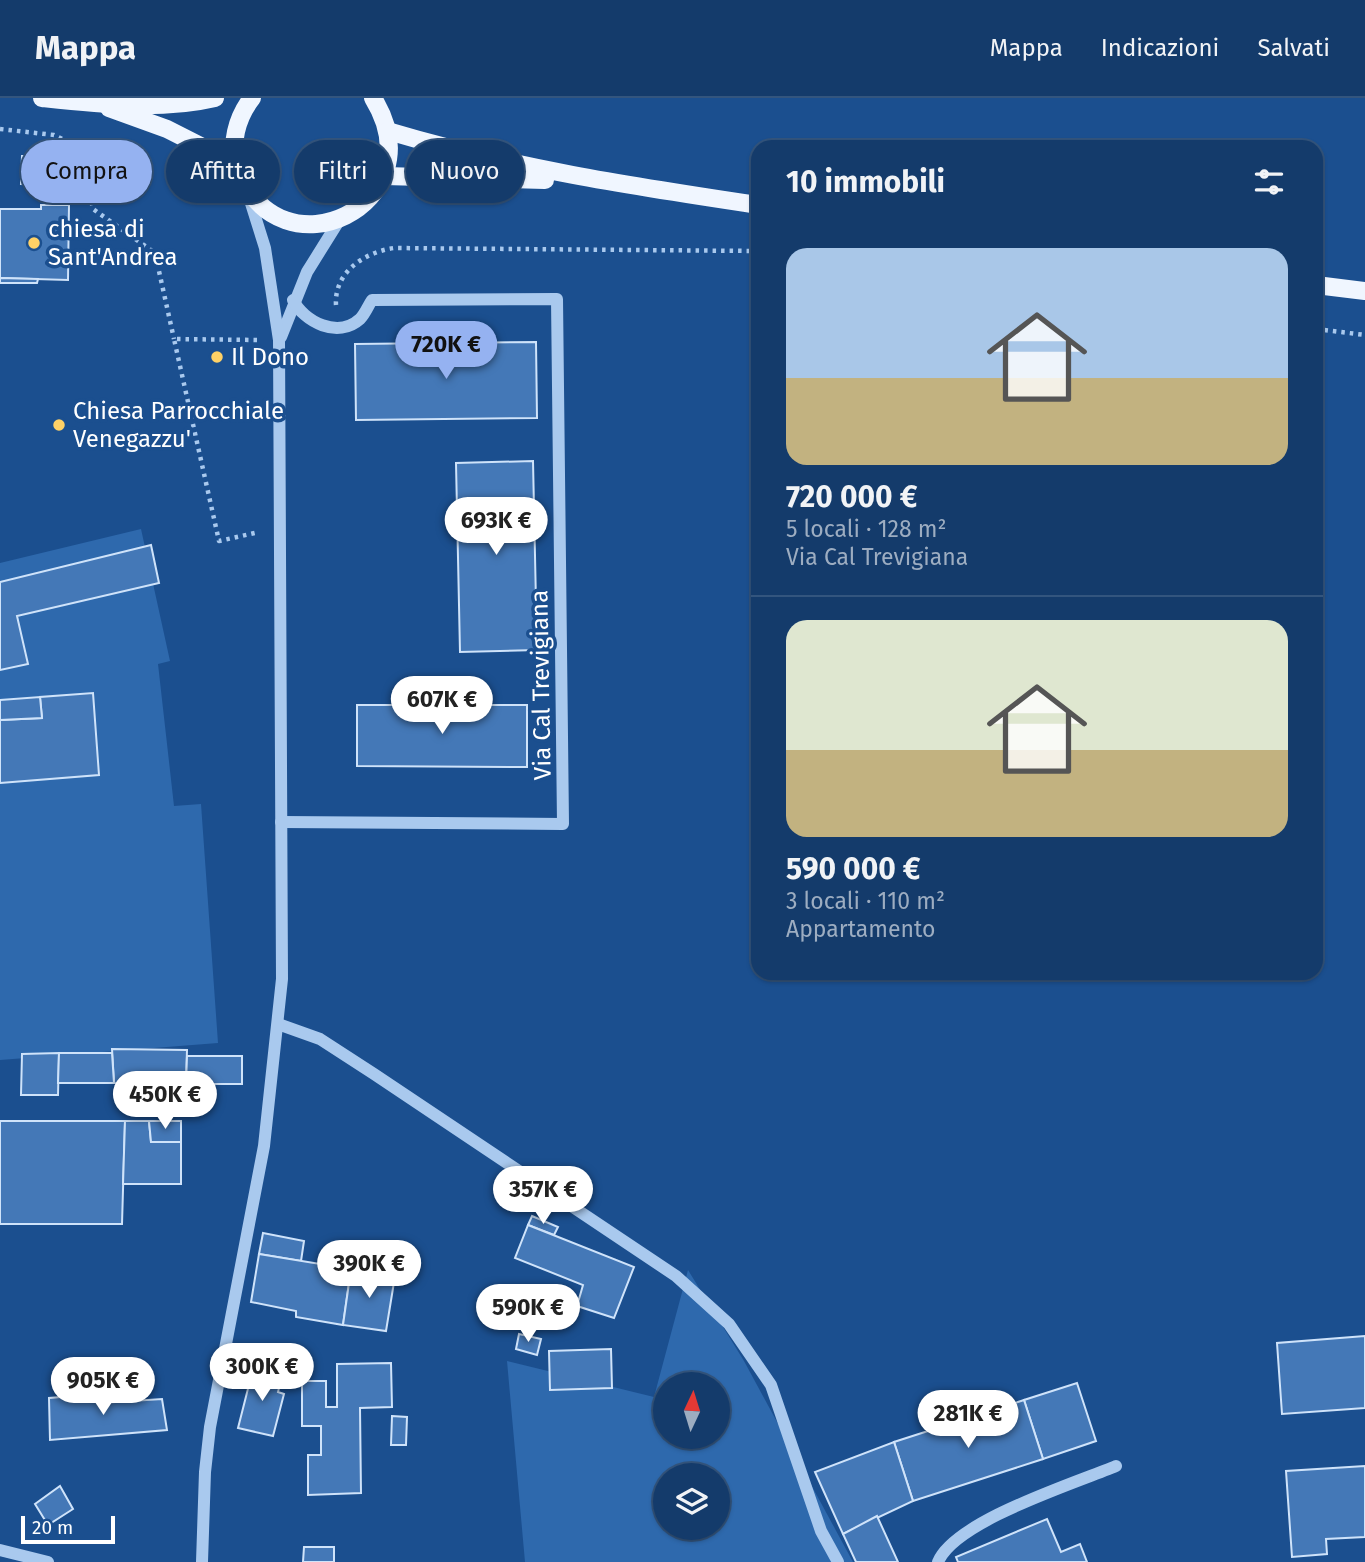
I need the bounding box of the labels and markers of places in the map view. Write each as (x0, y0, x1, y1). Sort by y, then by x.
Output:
place label: chiesa di Sant'Andrea (48, 215, 178, 271)
marker: chiesa di Sant'Andrea (26, 235, 42, 251)
pin: 720K € (389, 322, 503, 381)
place label: Il Dono (231, 343, 309, 371)
marker: Il Dono (209, 349, 225, 365)
place label: Chiesa Parrocchiale Venegazzu' (73, 397, 284, 453)
marker: Chiesa Parrocchiale Venegazzu' (51, 417, 67, 433)
pin: 693K € (439, 498, 553, 557)
pin: 607K € (385, 676, 499, 736)
pin: 450K € (108, 1072, 222, 1131)
pin: 357K € (486, 1166, 600, 1226)
pin: 390K € (312, 1240, 426, 1300)
pin: 590K € (471, 1284, 585, 1344)
pin: 300K € (205, 1344, 319, 1403)
pin: 905K € (46, 1358, 160, 1417)
pin: 281K € (911, 1390, 1025, 1450)

